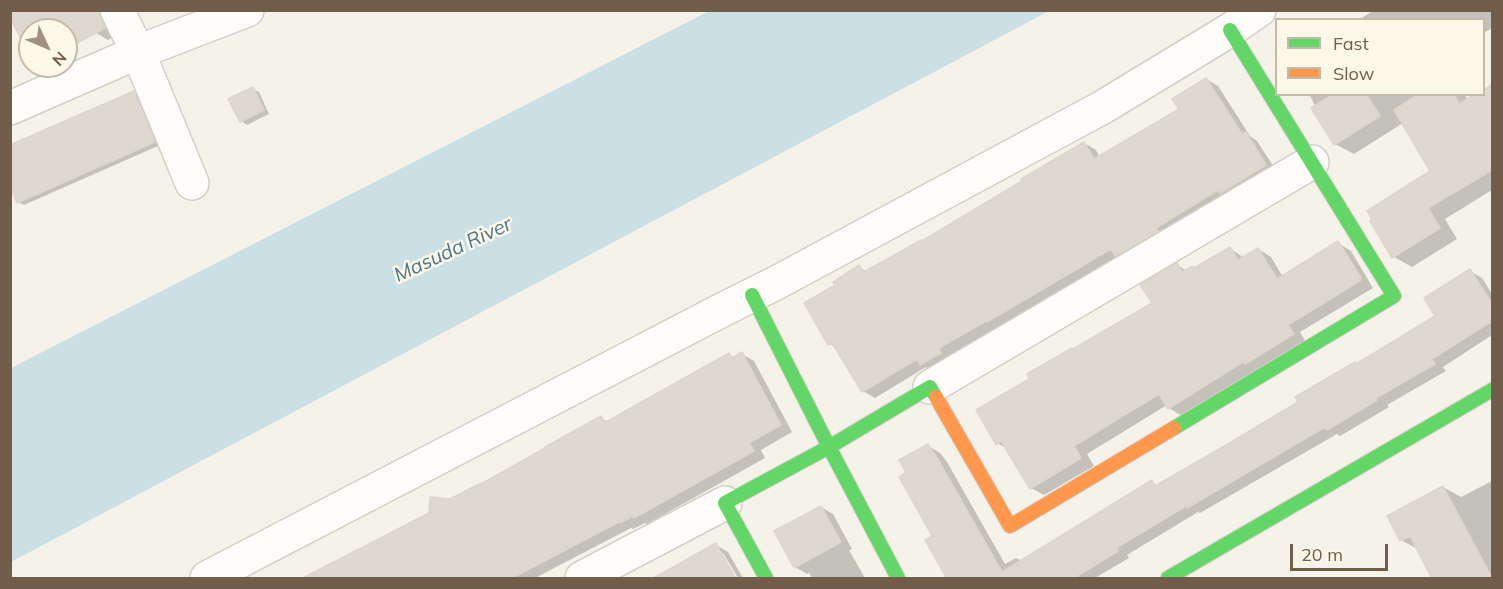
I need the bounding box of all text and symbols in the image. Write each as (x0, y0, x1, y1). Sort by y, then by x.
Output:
north arrow (18, 18, 78, 78)
legend (1275, 18, 1485, 96)
text: Fast (1333, 32, 1369, 55)
text: N (48, 48, 71, 70)
text: Slow (1333, 62, 1374, 85)
water label: Masuda River (390, 212, 516, 288)
scale bar (1293, 532, 1390, 570)
text: 20 m (1301, 543, 1343, 566)

